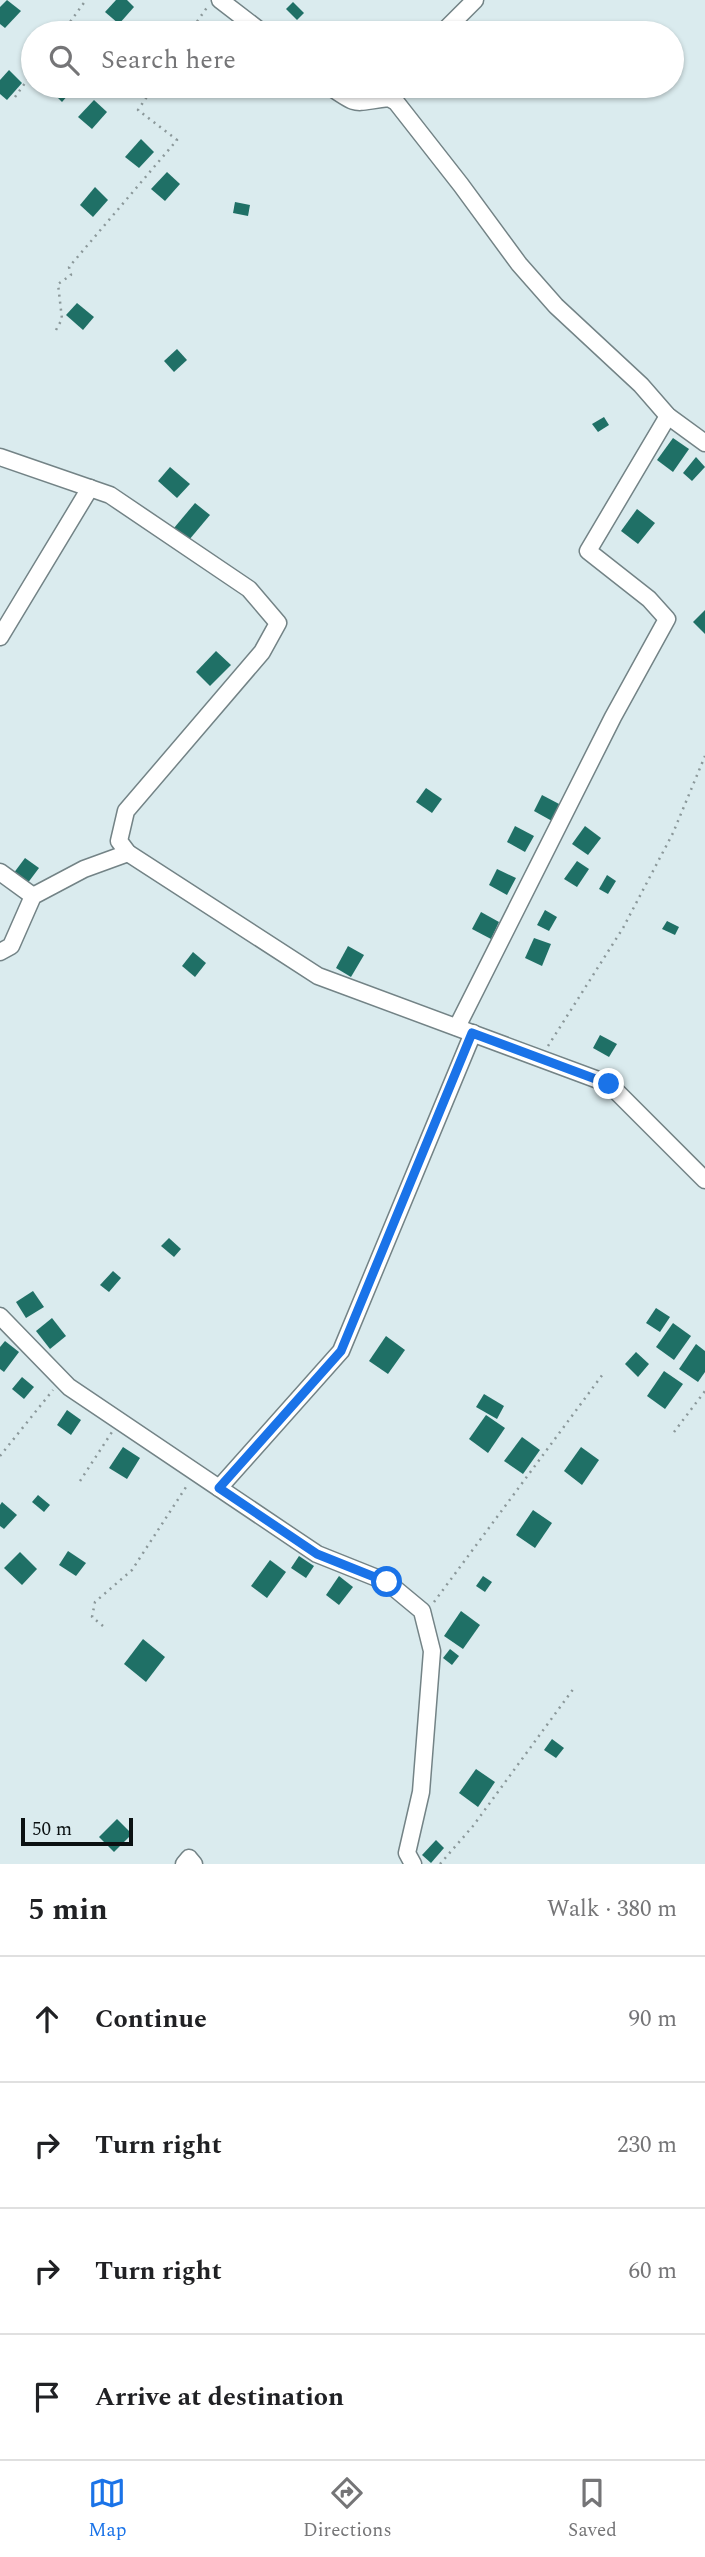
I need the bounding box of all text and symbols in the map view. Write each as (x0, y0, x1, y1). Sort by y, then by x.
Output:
search box (21, 21, 684, 98)
text: Search here (101, 40, 236, 80)
icon: search (45, 41, 83, 79)
route end (593, 1068, 624, 1099)
route start (371, 1566, 402, 1597)
scale bar (21, 1815, 133, 1847)
text: 50 m (32, 1815, 72, 1844)
text: 5 min (28, 1887, 108, 1933)
text: Walk · 380 m (547, 1892, 677, 1927)
text: Continue (95, 1999, 207, 2039)
icon: ahead (28, 2000, 66, 2038)
text: 90 m (628, 2002, 677, 2037)
text: Turn right (95, 2125, 222, 2165)
icon: right (28, 2126, 66, 2164)
text: 230 m (617, 2128, 677, 2163)
text: Turn right (95, 2251, 222, 2291)
icon: right (28, 2252, 66, 2290)
text: 60 m (628, 2254, 677, 2289)
text: Arrive at destination (95, 2377, 344, 2417)
icon: arrive (28, 2378, 66, 2416)
tab: Map (88, 2474, 127, 2545)
tab: Directions (303, 2474, 392, 2545)
tab: Saved (568, 2474, 617, 2545)

